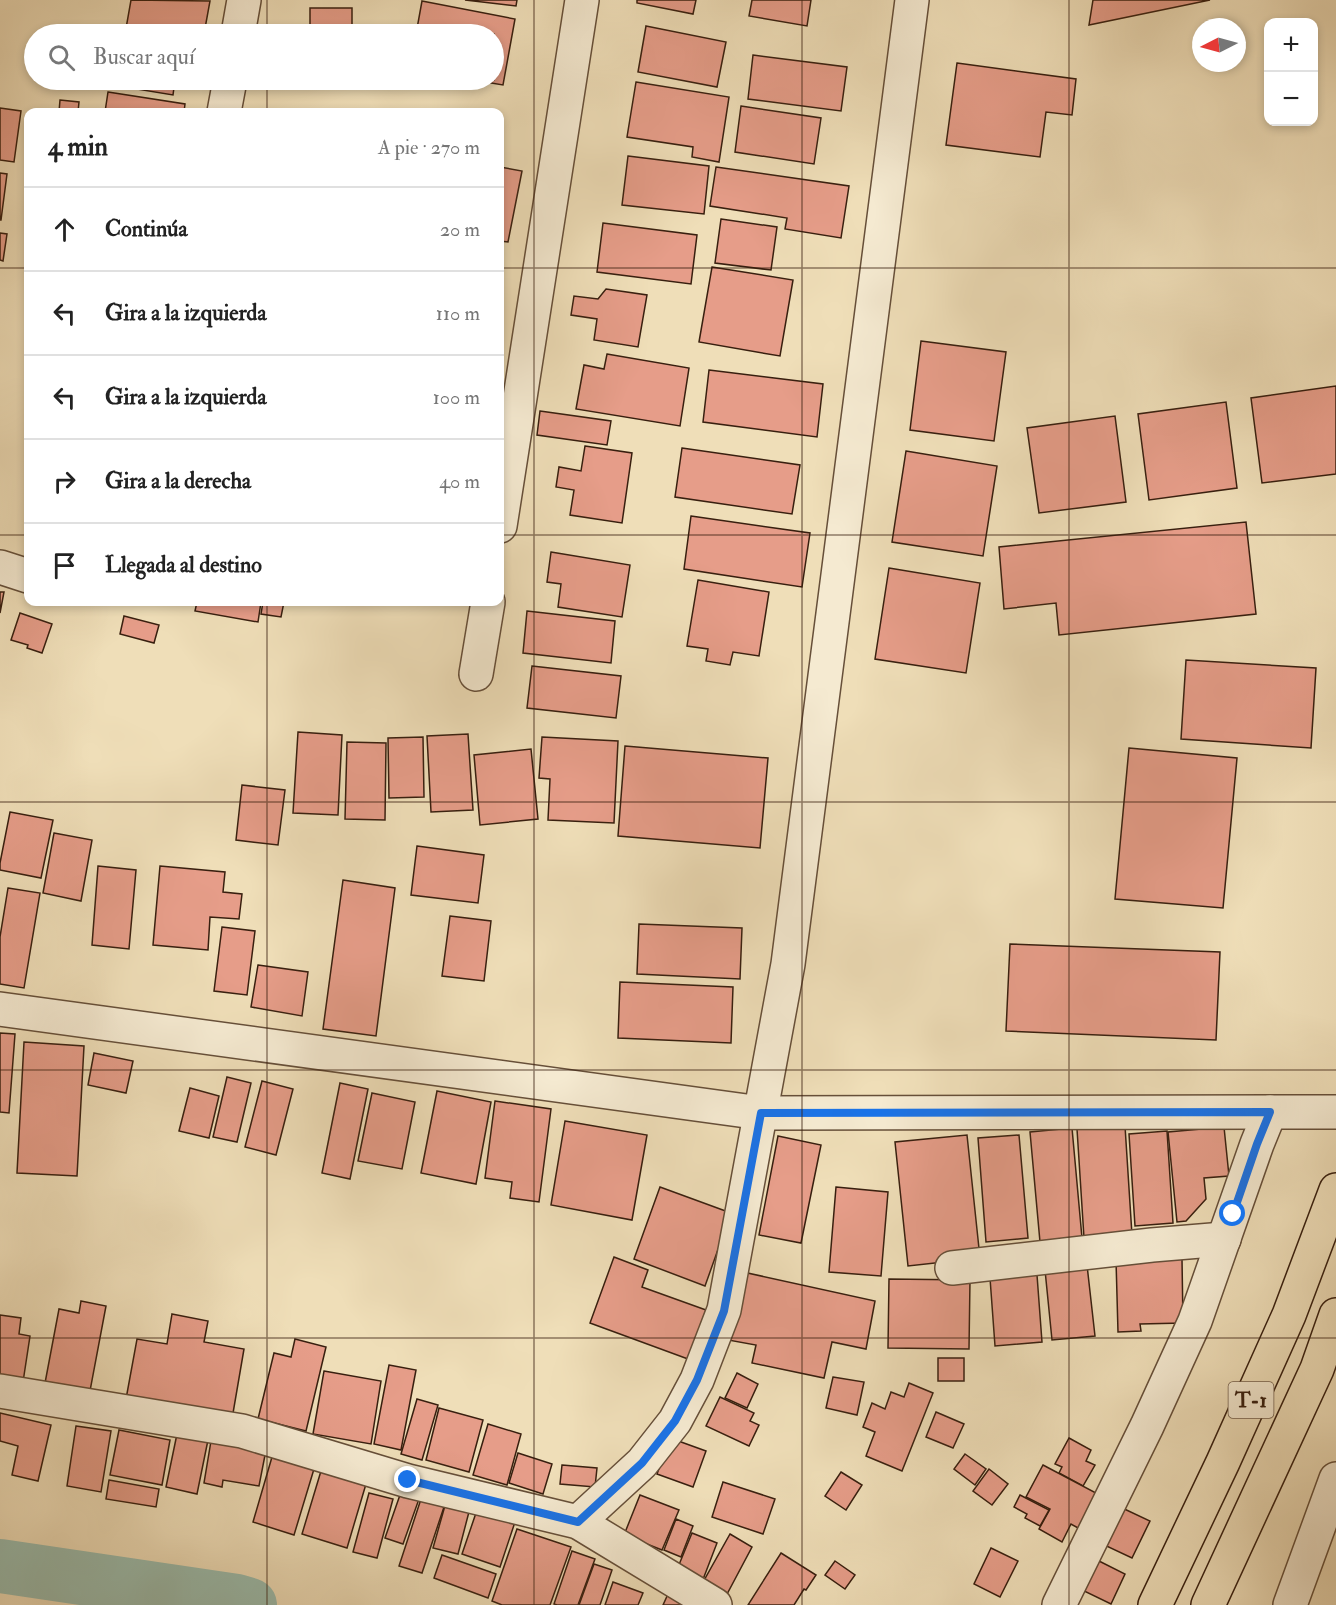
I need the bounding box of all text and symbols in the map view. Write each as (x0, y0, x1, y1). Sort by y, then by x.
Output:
north arrow (1192, 18, 1246, 72)
map controls (1264, 18, 1318, 126)
button: + (1264, 18, 1318, 72)
search box (24, 24, 504, 90)
icon: search (45, 41, 78, 74)
text: Buscar aquí (93, 43, 195, 71)
button: − (1264, 72, 1318, 126)
text: 4 min (48, 131, 108, 163)
text: A pie · 270 m (378, 135, 480, 160)
icon: ahead (48, 213, 81, 246)
text: Continúa (105, 215, 188, 243)
text: 20 m (440, 217, 480, 242)
icon: left (48, 297, 81, 330)
text: Gira a la izquierda (105, 299, 266, 327)
text: 110 m (436, 301, 480, 326)
icon: left (48, 381, 81, 414)
text: Gira a la izquierda (105, 383, 266, 411)
text: 100 m (433, 385, 480, 410)
icon: right (48, 465, 81, 498)
text: Gira a la derecha (105, 467, 251, 495)
text: 40 m (439, 469, 480, 494)
icon: arrive (48, 549, 81, 582)
text: Llegada al destino (105, 551, 262, 579)
route start (1219, 1200, 1245, 1226)
road number: T-1 (1228, 1382, 1274, 1418)
route end (394, 1466, 420, 1492)

